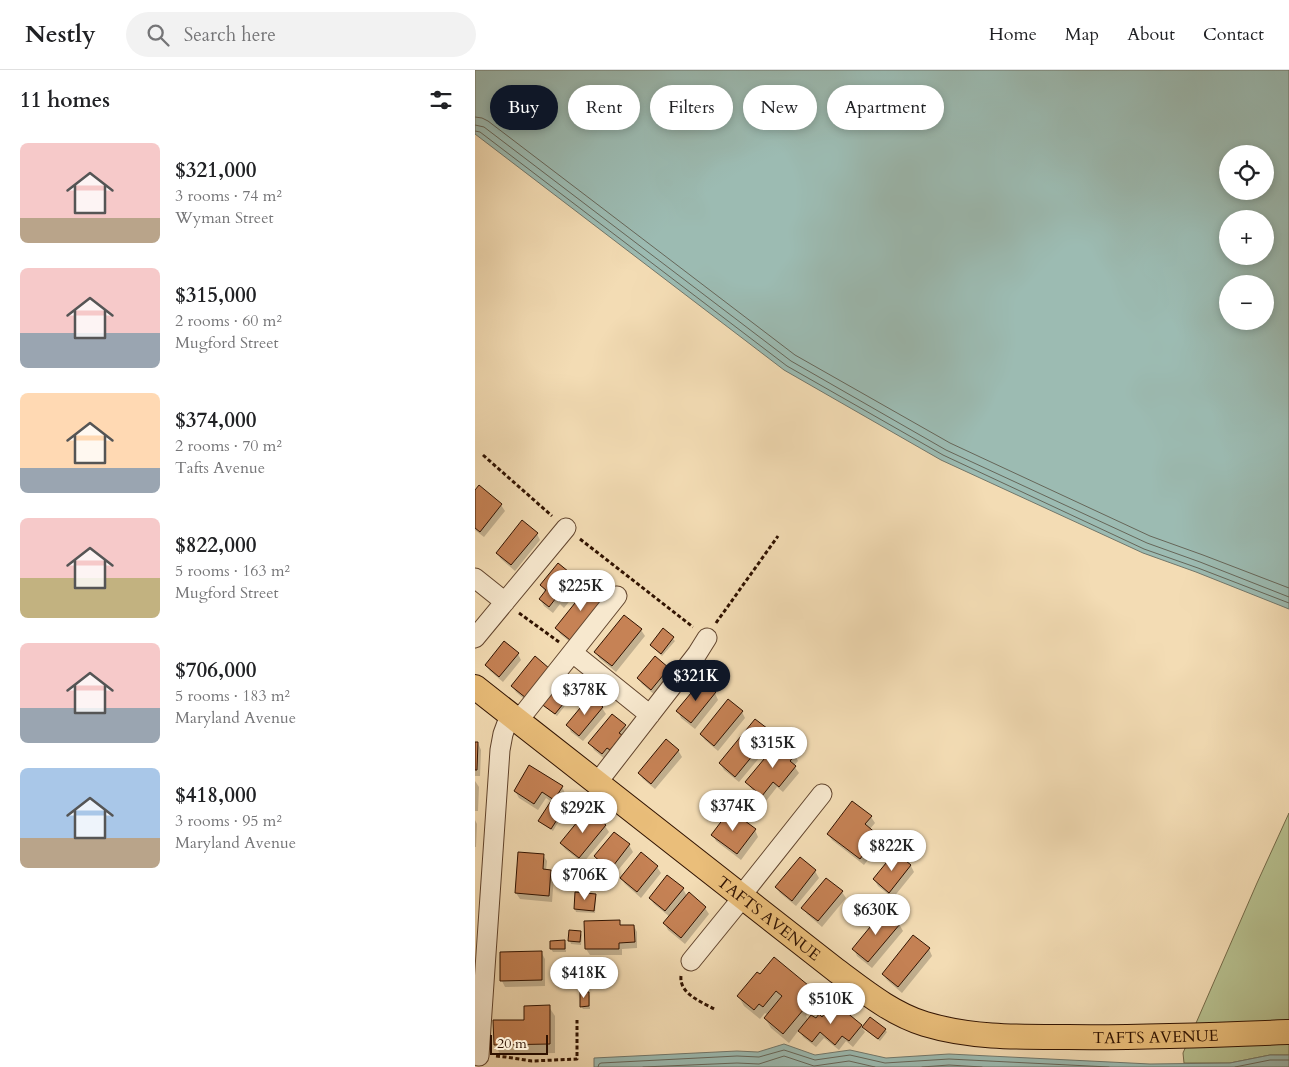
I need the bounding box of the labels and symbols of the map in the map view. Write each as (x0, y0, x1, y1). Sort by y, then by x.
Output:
pin: $225K (546, 570, 616, 612)
pin: $321K (661, 660, 731, 702)
pin: $378K (550, 674, 620, 716)
pin: $315K (738, 726, 808, 769)
pin: $374K (698, 790, 768, 832)
pin: $292K (548, 792, 618, 834)
pin: $822K (857, 830, 927, 872)
pin: $706K (550, 858, 620, 901)
street label: TAFTS AVENUE (712, 871, 825, 966)
pin: $630K (841, 894, 911, 936)
pin: $418K (549, 956, 619, 999)
pin: $510K (796, 982, 866, 1025)
street label: TAFTS AVENUE (1093, 1025, 1219, 1049)
scale bar (490, 1032, 547, 1055)

